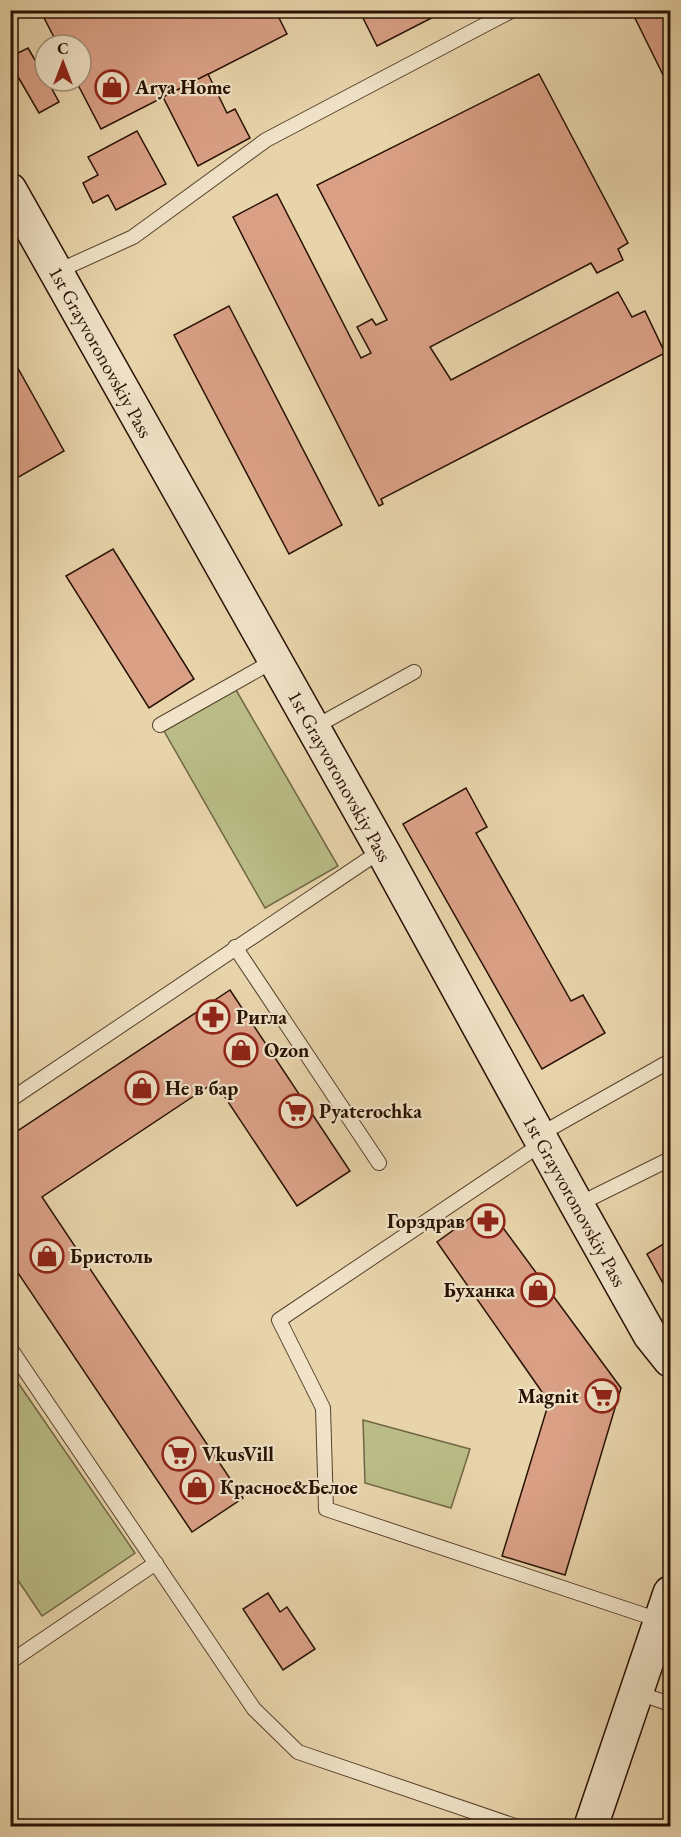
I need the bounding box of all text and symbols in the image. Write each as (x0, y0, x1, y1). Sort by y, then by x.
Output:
north arrow (33, 33, 93, 93)
text: С (57, 38, 69, 59)
shop icon: Arya Home (94, 69, 130, 105)
place label: Arya Home (134, 74, 231, 100)
street label: 1st Grayvoronovskiy Pass (43, 262, 159, 442)
street label: 1st Grayvoronovskiy Pass (282, 686, 398, 866)
pharmacy icon: Ригла (195, 999, 231, 1035)
place label: Ригла (236, 1004, 287, 1030)
shop icon: Ozon (223, 1032, 259, 1068)
place label: Ozon (264, 1037, 309, 1063)
shop icon: Не в бар (124, 1070, 160, 1106)
place label: Не в бар (165, 1075, 238, 1101)
supermarket icon: Pyaterochka (278, 1093, 314, 1129)
place label: Pyaterochka (319, 1098, 422, 1124)
street label: 1st Grayvoronovskiy Pass (517, 1111, 633, 1291)
pharmacy icon: Горздрав (470, 1203, 506, 1239)
place label: Горздрав (387, 1208, 465, 1234)
shop icon: Бристоль (29, 1238, 65, 1274)
place label: Бристоль (70, 1243, 152, 1269)
shop icon: Буханка (520, 1272, 556, 1308)
place label: Буханка (444, 1277, 515, 1303)
supermarket icon: Magnit (584, 1378, 620, 1414)
place label: Magnit (518, 1383, 579, 1409)
supermarket icon: VkusVill (161, 1436, 197, 1472)
place label: VkusVill (202, 1441, 274, 1467)
shop icon: Красное&Белое (179, 1469, 215, 1505)
place label: Красное&Белое (220, 1474, 358, 1500)

